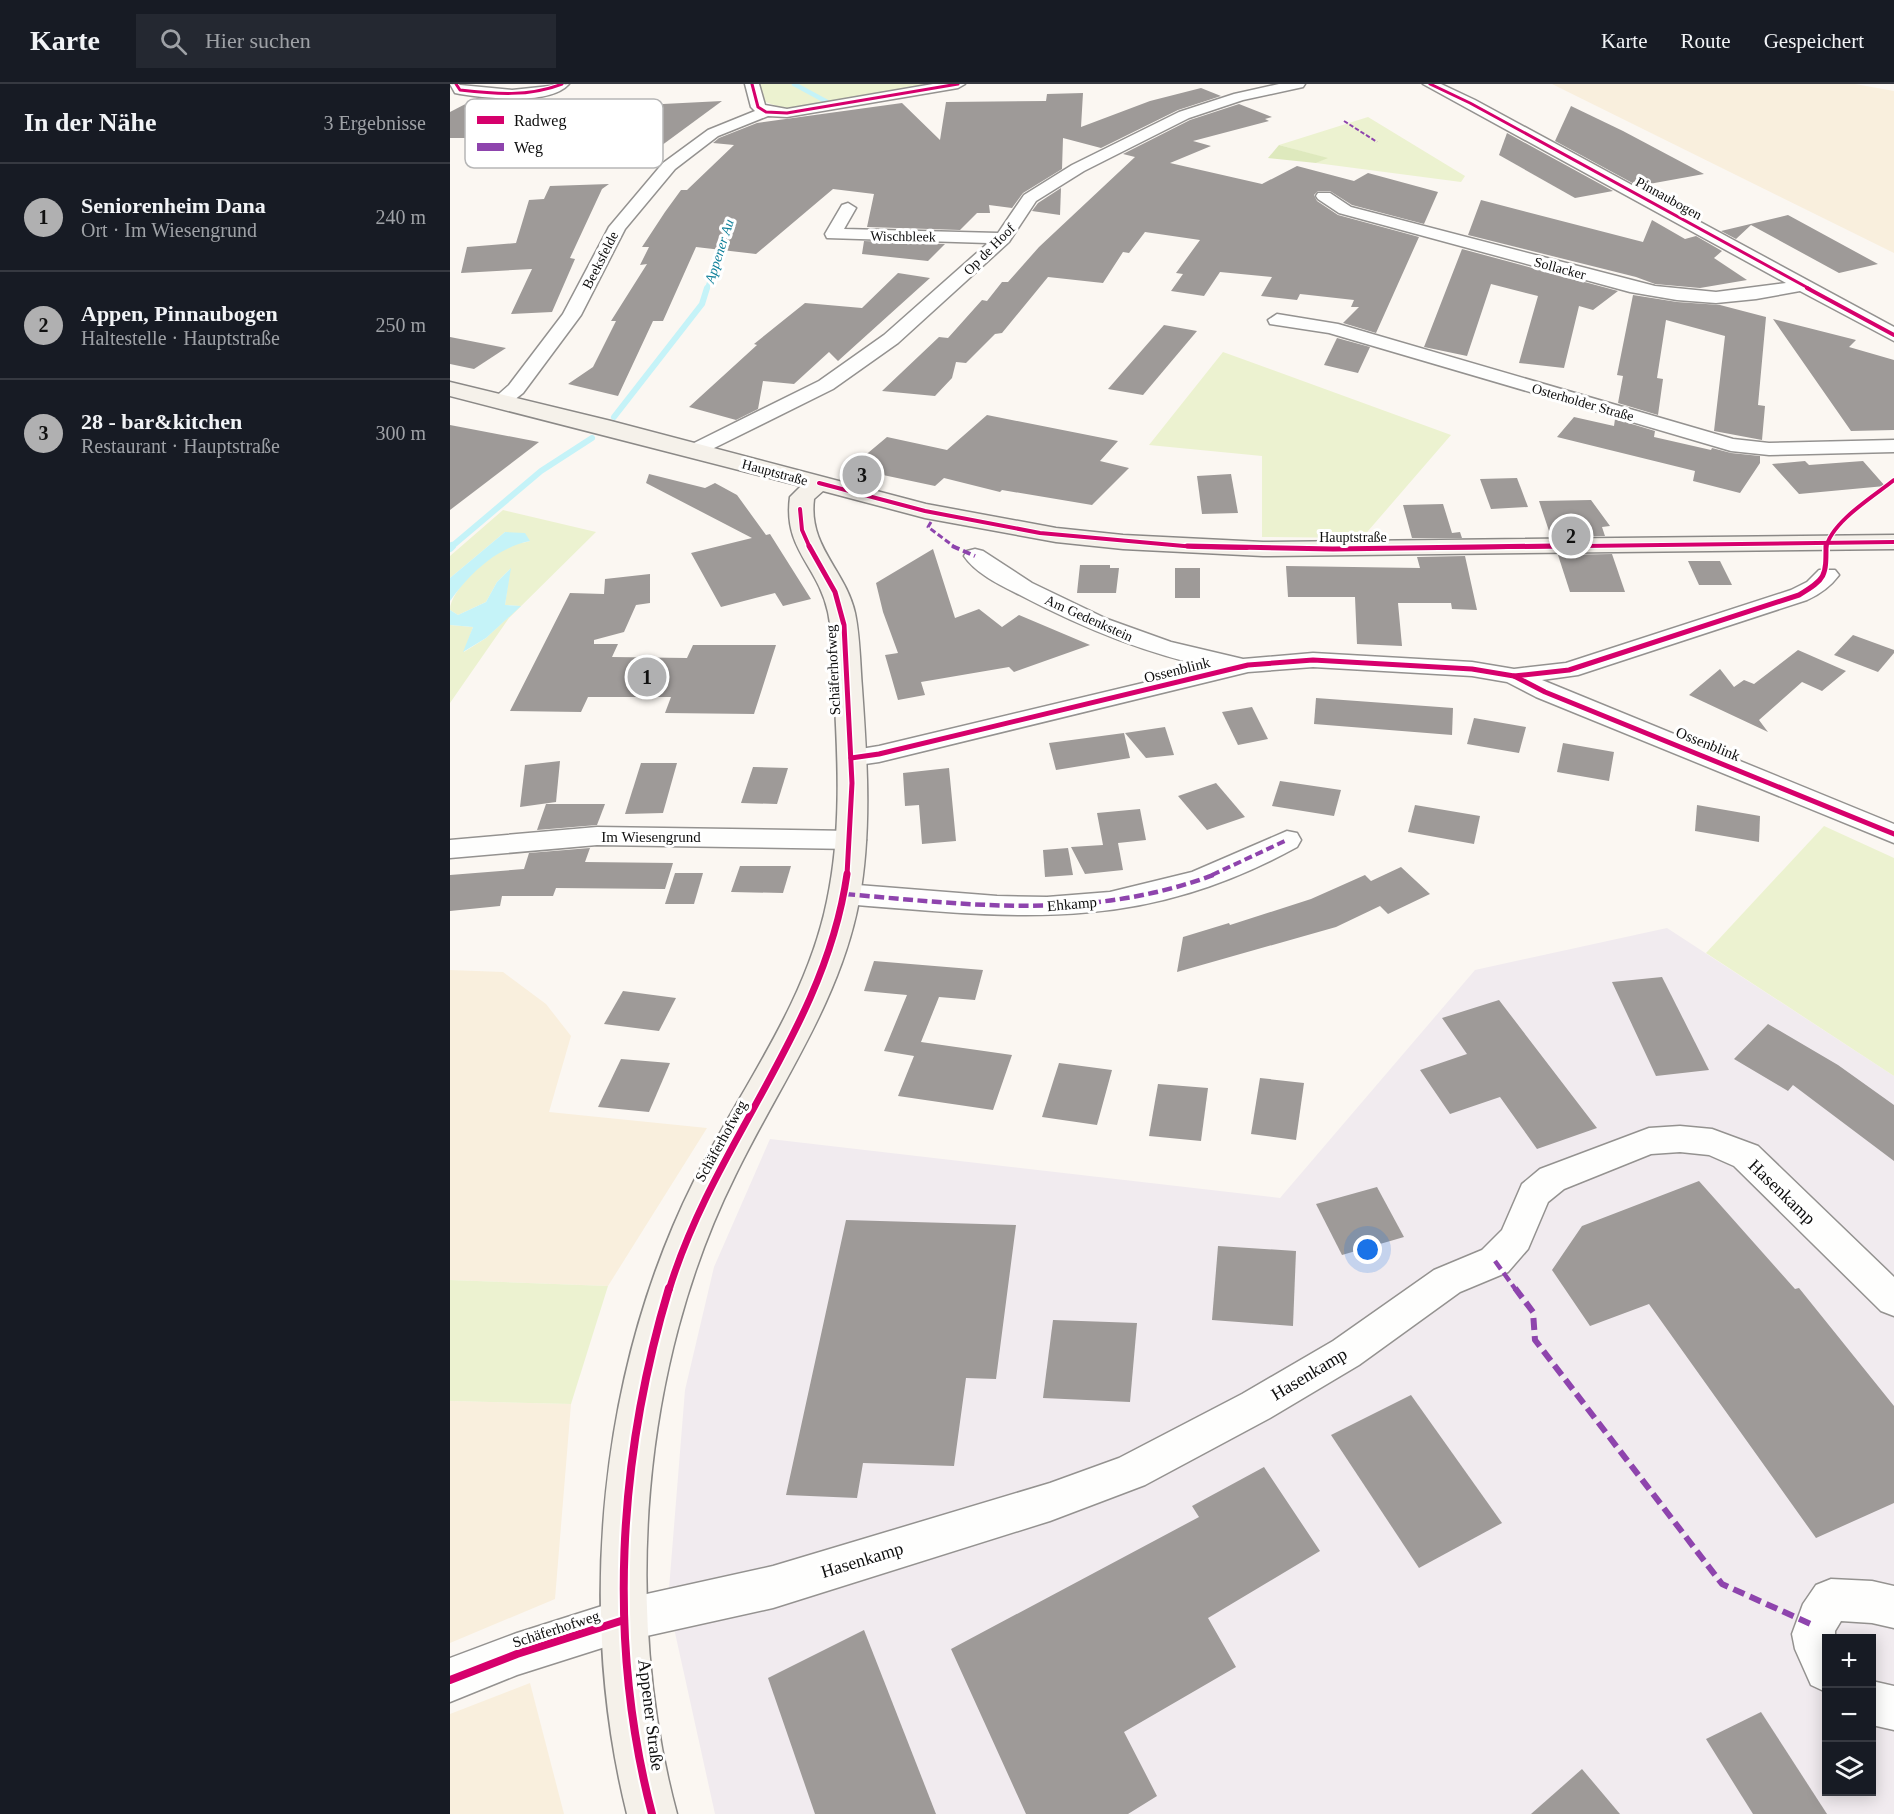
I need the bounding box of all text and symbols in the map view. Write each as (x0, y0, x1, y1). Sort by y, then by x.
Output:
search box (136, 14, 556, 68)
text: Karte (30, 25, 100, 56)
icon: search (157, 25, 190, 58)
text: Hier suchen (205, 28, 311, 53)
text: Karte (1601, 29, 1648, 53)
text: Route (1681, 29, 1731, 53)
text: Gespeichert (1764, 29, 1864, 53)
legend (465, 99, 663, 168)
text: In der Nähe (24, 108, 156, 137)
text: 3 Ergebnisse (324, 112, 426, 134)
text: Radweg (514, 112, 566, 130)
text: Weg (514, 139, 543, 157)
street label: Pinnaubogen (1633, 174, 1704, 223)
text: Seniorenheim Dana (81, 193, 266, 218)
text: 1 (39, 206, 49, 228)
text: 240 m (375, 206, 426, 228)
water label: Appener Au (702, 217, 737, 286)
text: Ort · Im Wiesengrund (81, 219, 257, 241)
street label: Op de Hoof (961, 220, 1018, 278)
street label: Wischbleek (870, 228, 936, 245)
street label: Beeksfelde (580, 229, 621, 291)
street label: Sollacker (1532, 254, 1588, 283)
text: Appen, Pinnaubogen (81, 301, 278, 326)
text: 2 (39, 314, 49, 336)
text: 250 m (375, 314, 426, 336)
text: Haltestelle · Hauptstraße (81, 327, 280, 349)
street label: Osterholder Straße (1530, 381, 1636, 424)
text: 28 - bar&kitchen (81, 409, 242, 434)
text: 3 (39, 422, 49, 444)
text: 300 m (375, 422, 426, 444)
text: Restaurant · Hauptstraße (81, 435, 280, 457)
pin: 3 (842, 452, 882, 498)
street label: Hauptstraße (740, 456, 809, 488)
pin: 2 (1552, 514, 1590, 558)
street label: Hauptstraße (1319, 530, 1387, 545)
street label: Am Gedenkstein (1043, 592, 1135, 645)
street label: Schäferhofweg (823, 624, 843, 716)
pin: 1 (628, 654, 666, 700)
street label: Ossenblink (1142, 654, 1212, 686)
street label: Ossenblink (1674, 724, 1743, 764)
street label: Im Wiesengrund (601, 829, 701, 845)
street label: Ehkamp (1046, 894, 1098, 914)
street label: Schäferhofweg (692, 1097, 750, 1185)
street label: Hasenkamp (1744, 1155, 1820, 1229)
your location (1353, 1235, 1382, 1264)
street label: Hasenkamp (1267, 1344, 1351, 1404)
street label: Hasenkamp (818, 1538, 906, 1582)
street label: Schäferhofweg (510, 1607, 602, 1651)
map controls (1822, 1634, 1876, 1796)
button: + (1822, 1634, 1876, 1688)
street label: Appener Straße (634, 1658, 668, 1772)
button: − (1822, 1688, 1876, 1742)
button: layers (1822, 1742, 1876, 1796)

